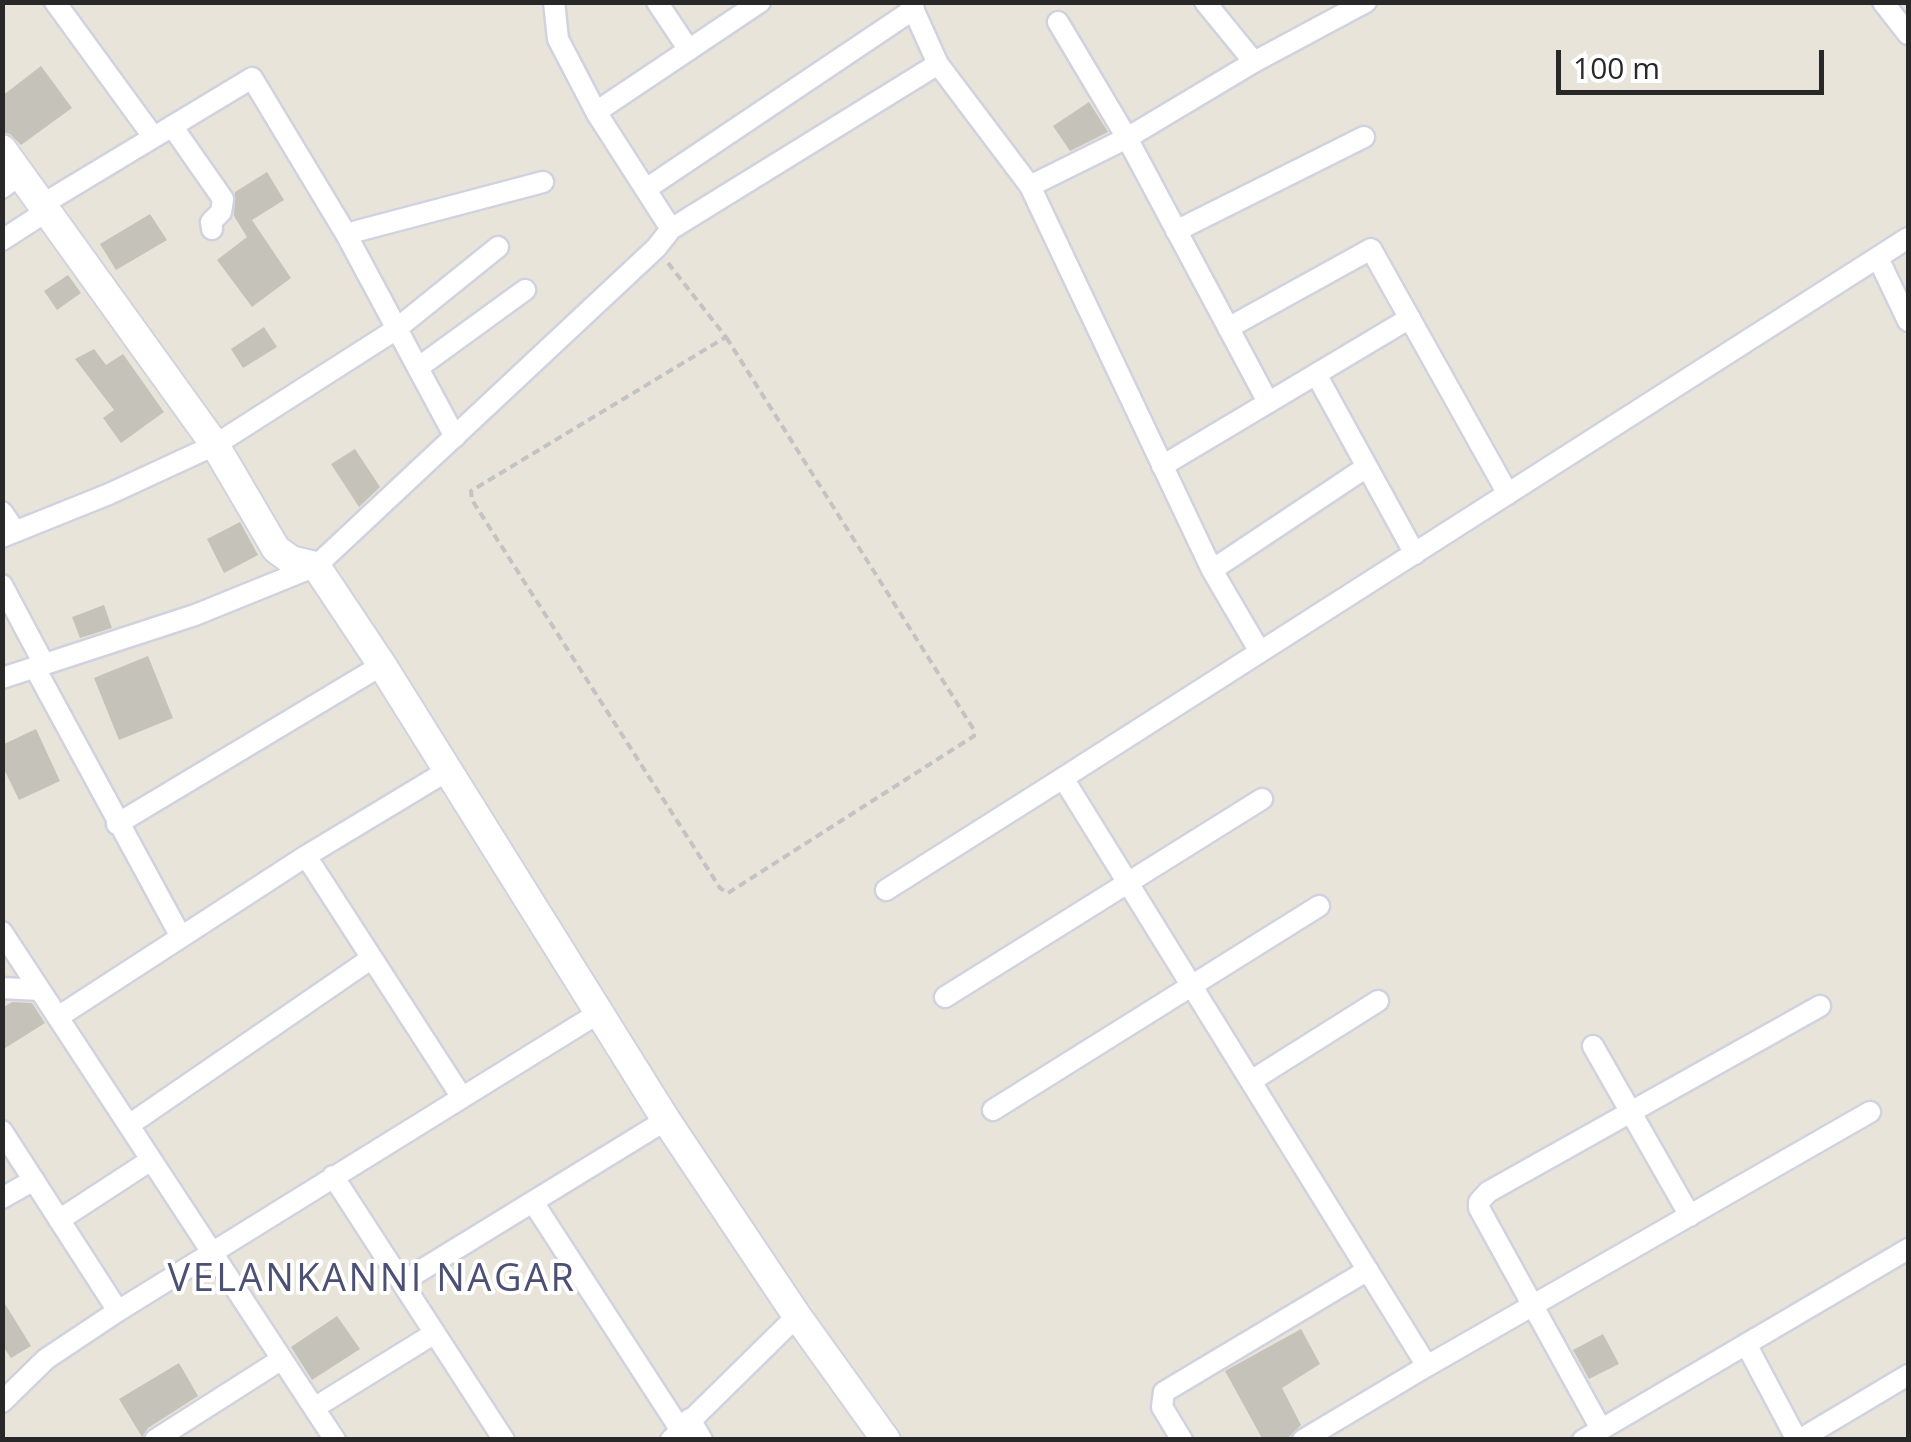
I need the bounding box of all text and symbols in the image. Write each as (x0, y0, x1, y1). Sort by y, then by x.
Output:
scale bar (1561, 30, 1828, 92)
text: 100 m (1573, 47, 1660, 88)
district label: VELANKANNI NAGAR (168, 1257, 576, 1303)

